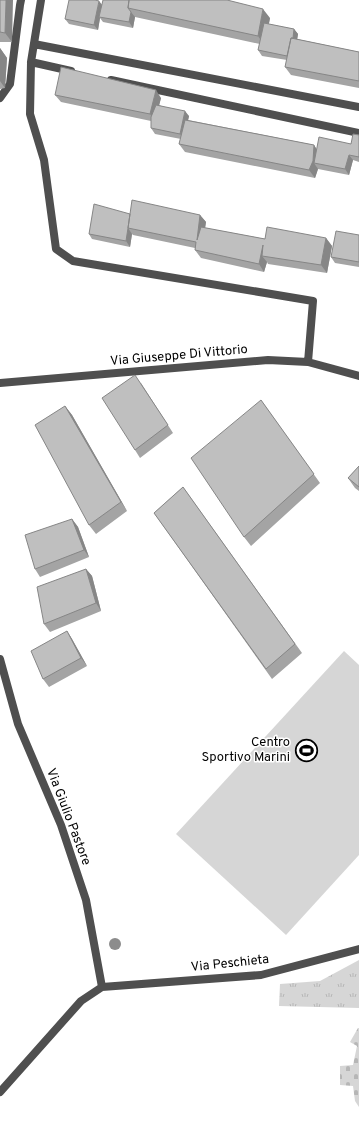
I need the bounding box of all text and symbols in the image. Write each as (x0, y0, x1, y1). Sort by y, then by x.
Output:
street label: Via Giuseppe Di Vittorio (110, 342, 248, 370)
place label: Centro Sportivo Marini (201, 735, 290, 766)
sports icon: Centro Sportivo Marini (293, 737, 319, 763)
street label: Via Giulio Pastore (42, 766, 94, 868)
street label: Via Peschieta (190, 952, 270, 976)

